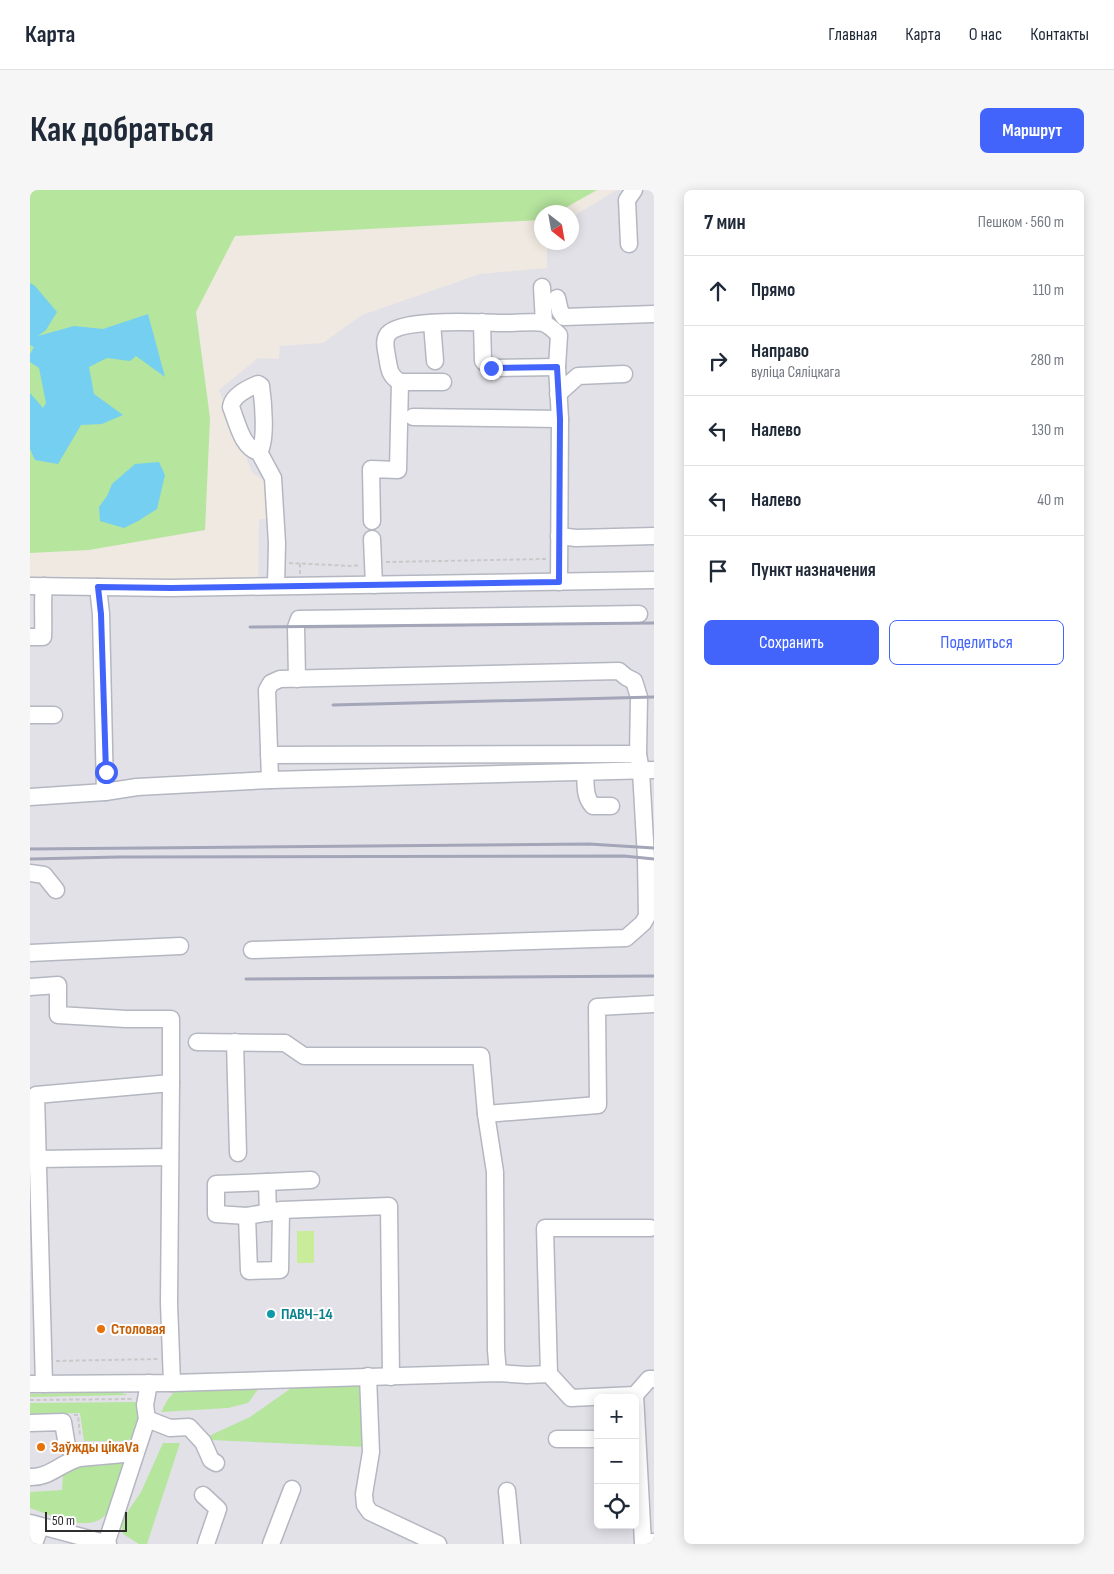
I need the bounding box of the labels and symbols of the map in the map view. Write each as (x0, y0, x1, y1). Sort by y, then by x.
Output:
north arrow (534, 205, 579, 250)
route end (480, 357, 503, 380)
route start (95, 761, 118, 784)
place label: ПАВЧ-14 (281, 1305, 333, 1324)
marker: ПАВЧ-14 (265, 1308, 277, 1320)
place label: Столовая (111, 1320, 166, 1339)
marker: Столовая (95, 1323, 107, 1335)
place label: Заўжды цікаVа (51, 1438, 139, 1457)
marker: Заўжды цікаVа (35, 1441, 47, 1453)
scale bar (45, 1509, 128, 1532)

